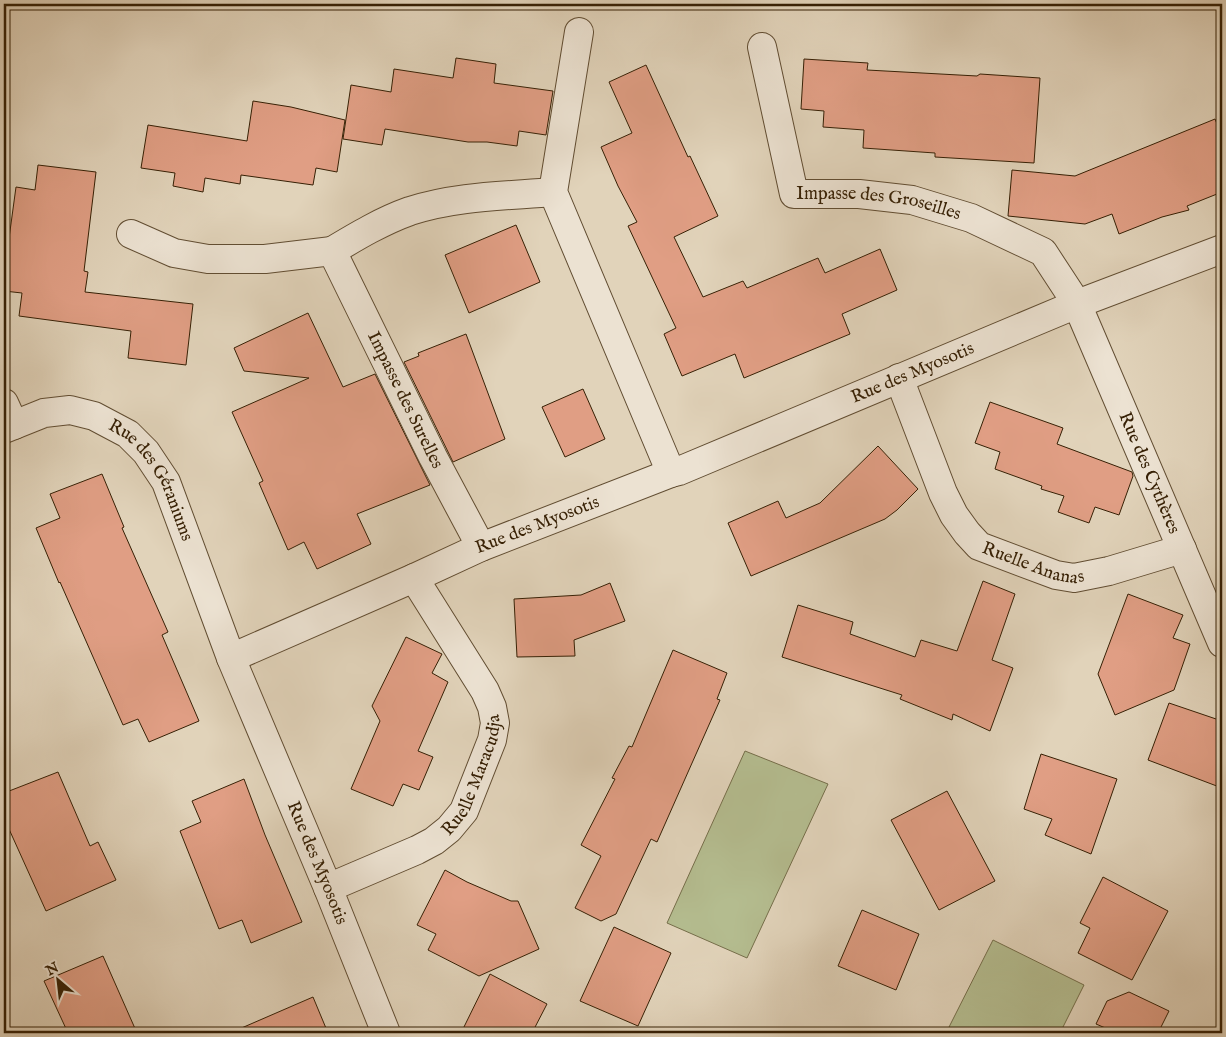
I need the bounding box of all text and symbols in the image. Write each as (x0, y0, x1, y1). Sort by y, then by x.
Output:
street label: Impasse des Groseilles (796, 183, 964, 226)
street label: Impasse des Surelles (362, 328, 449, 473)
street label: Rue des Myosotis (848, 337, 978, 409)
street label: Rue des Cythères (1113, 409, 1185, 537)
street label: Rue des Géraniums (104, 414, 198, 544)
street label: Rue des Myosotis (472, 490, 603, 560)
street label: Ruelle Ananas (979, 537, 1086, 590)
street label: Ruelle Maracudja (436, 713, 506, 841)
street label: Rue des Myosotis (281, 798, 353, 928)
north arrow (32, 954, 82, 1004)
text: N (42, 959, 62, 981)

